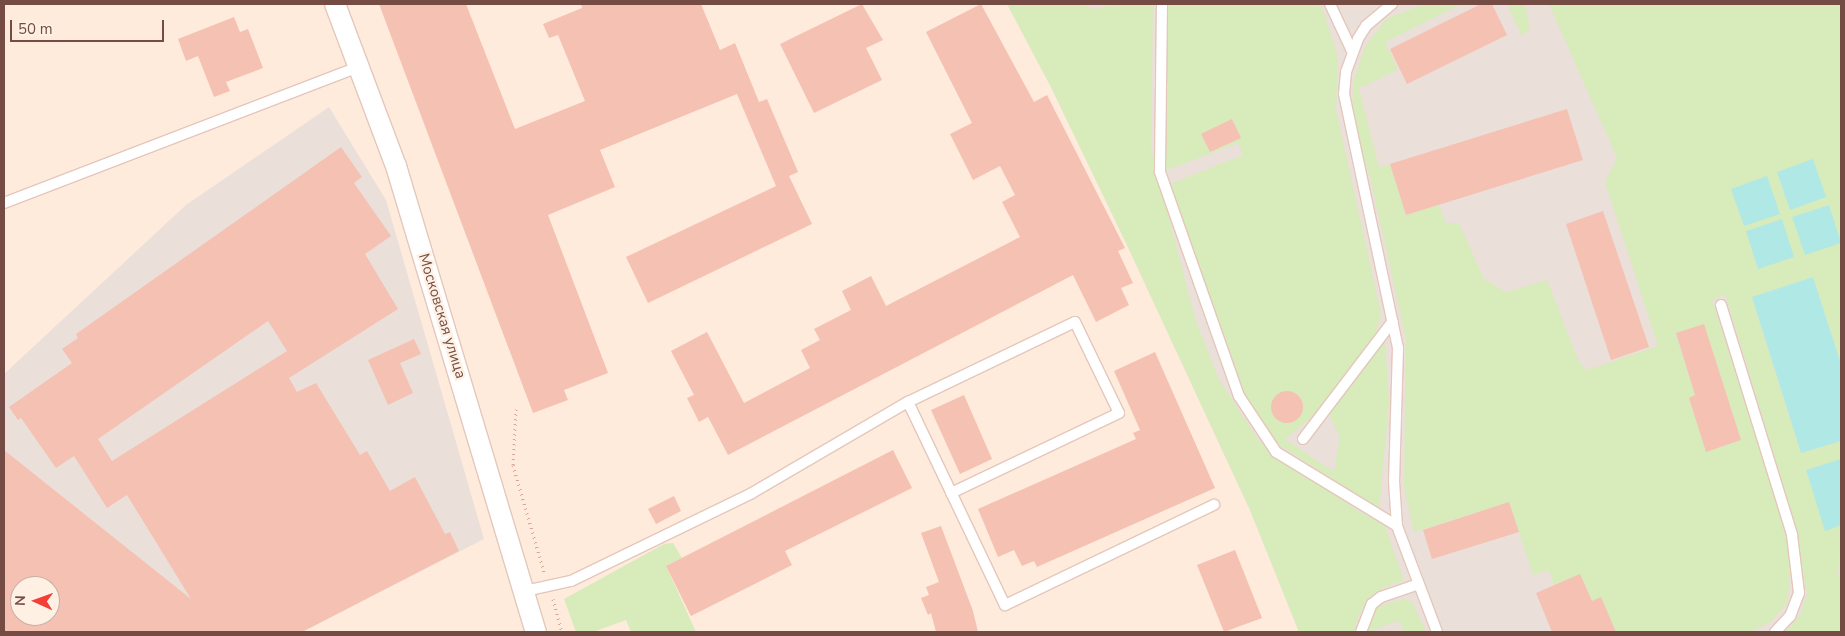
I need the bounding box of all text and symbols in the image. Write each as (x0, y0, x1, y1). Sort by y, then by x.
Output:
scale bar (12, 10, 166, 42)
text: 50 m (18, 19, 53, 39)
street label: Московская улица (414, 251, 470, 381)
north arrow (10, 576, 60, 626)
text: N (11, 595, 30, 606)

